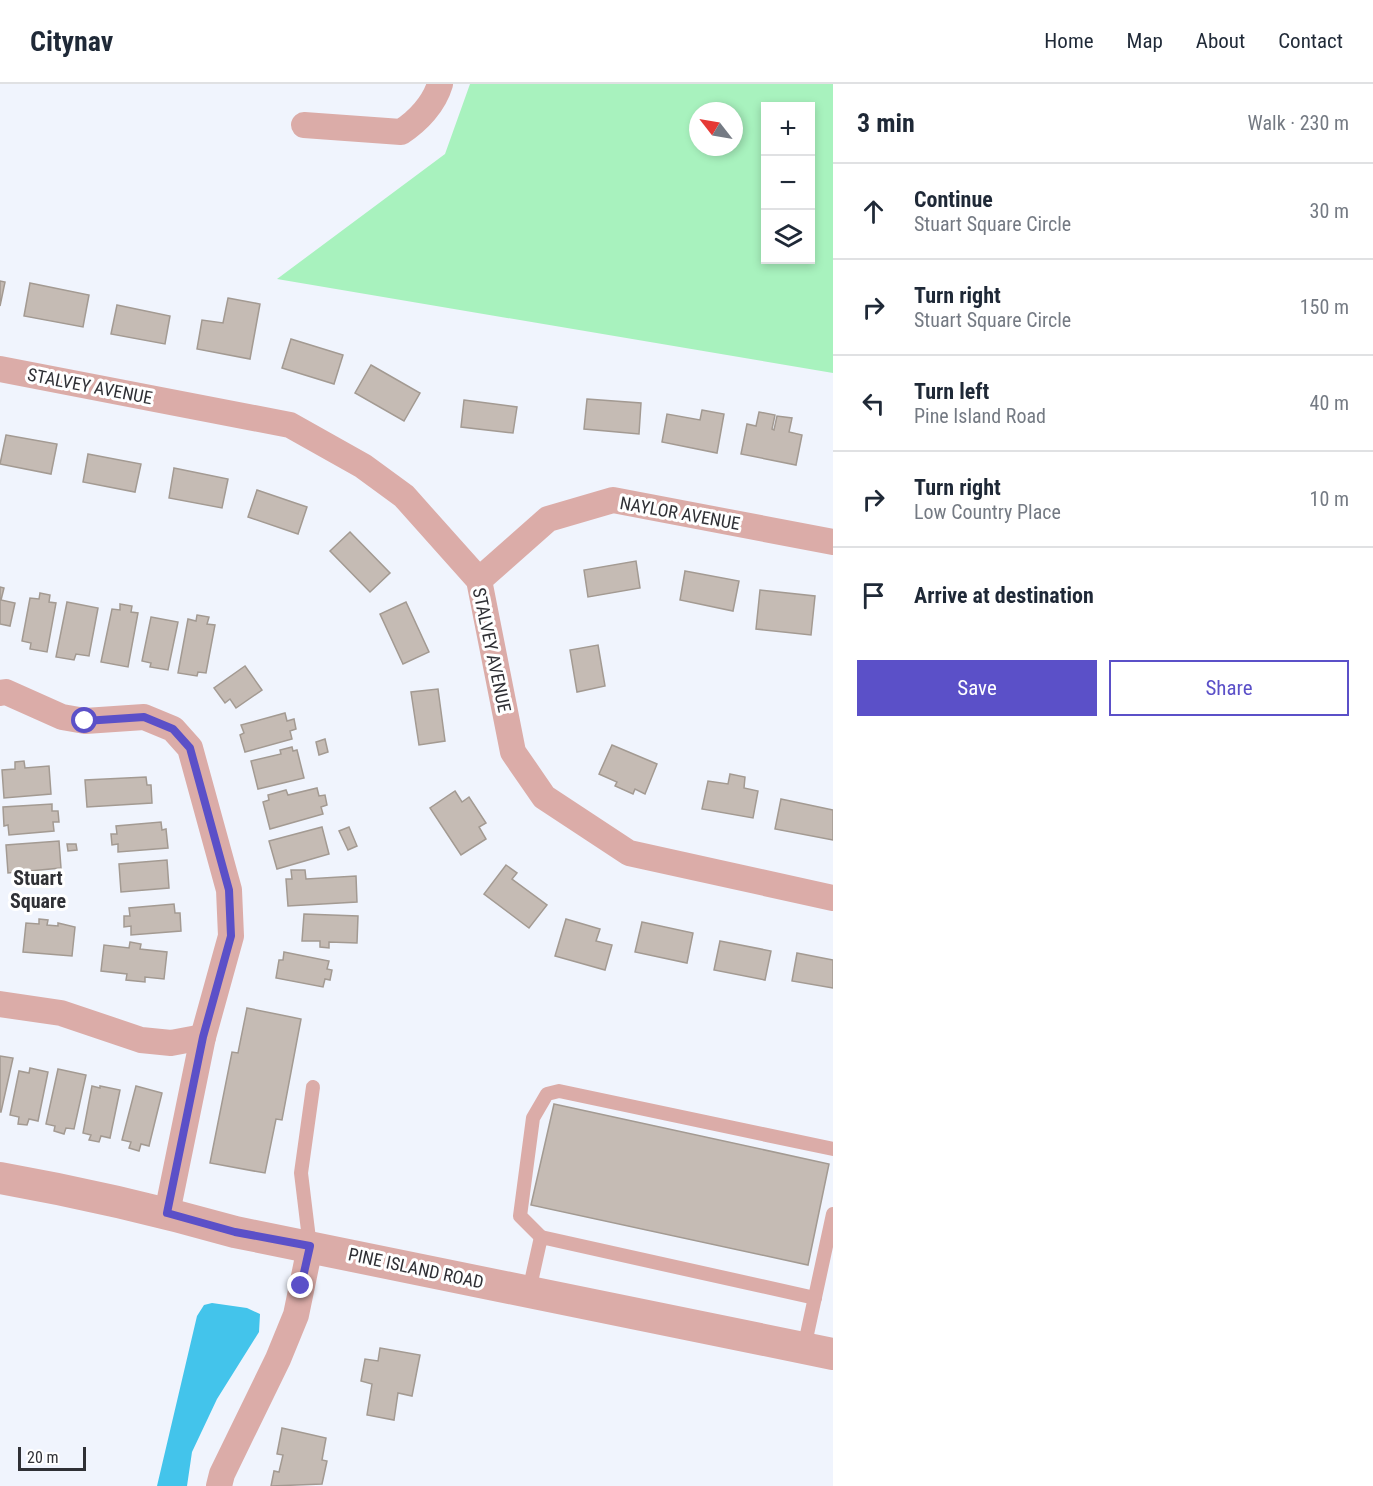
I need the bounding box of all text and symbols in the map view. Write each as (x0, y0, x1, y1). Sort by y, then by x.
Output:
text: Citynav (30, 25, 113, 58)
text: Home (1044, 29, 1094, 53)
text: Map (1127, 29, 1163, 53)
text: About (1196, 29, 1245, 53)
text: Contact (1278, 29, 1343, 53)
north arrow (689, 102, 743, 156)
map controls (761, 102, 815, 264)
button: + (761, 102, 815, 156)
text: 3 min (857, 108, 915, 138)
text: Walk · 230 m (1248, 111, 1349, 135)
button: − (761, 156, 815, 210)
text: Continue (914, 187, 993, 212)
icon: ahead (857, 195, 890, 228)
text: 30 m (1310, 199, 1349, 223)
button: layers (761, 210, 815, 264)
text: Stuart Square Circle (914, 212, 1071, 236)
text: Turn right (914, 283, 1001, 308)
icon: right (857, 291, 890, 324)
text: 150 m (1300, 295, 1349, 319)
text: Stuart Square Circle (914, 308, 1071, 332)
street label: STALVEY AVENUE (26, 364, 154, 408)
text: Turn left (914, 379, 989, 404)
icon: left (857, 387, 890, 420)
text: 40 m (1310, 391, 1349, 415)
text: Pine Island Road (914, 404, 1046, 428)
text: Turn right (914, 475, 1001, 500)
icon: right (857, 483, 890, 516)
text: 10 m (1310, 487, 1349, 511)
street label: NAYLOR AVENUE (618, 492, 742, 534)
text: Low Country Place (914, 500, 1061, 524)
icon: arrive (857, 579, 890, 612)
text: Arrive at destination (914, 583, 1094, 608)
street label: STALVEY AVENUE (469, 586, 515, 714)
button: Save (857, 660, 1097, 716)
button: Share (1109, 660, 1349, 716)
route start (71, 707, 97, 733)
district label: Stuart Square (10, 866, 66, 913)
street label: PINE ISLAND ROAD (346, 1243, 486, 1293)
route end (287, 1272, 313, 1298)
scale bar (18, 1444, 86, 1472)
text: 20 m (27, 1448, 59, 1467)

